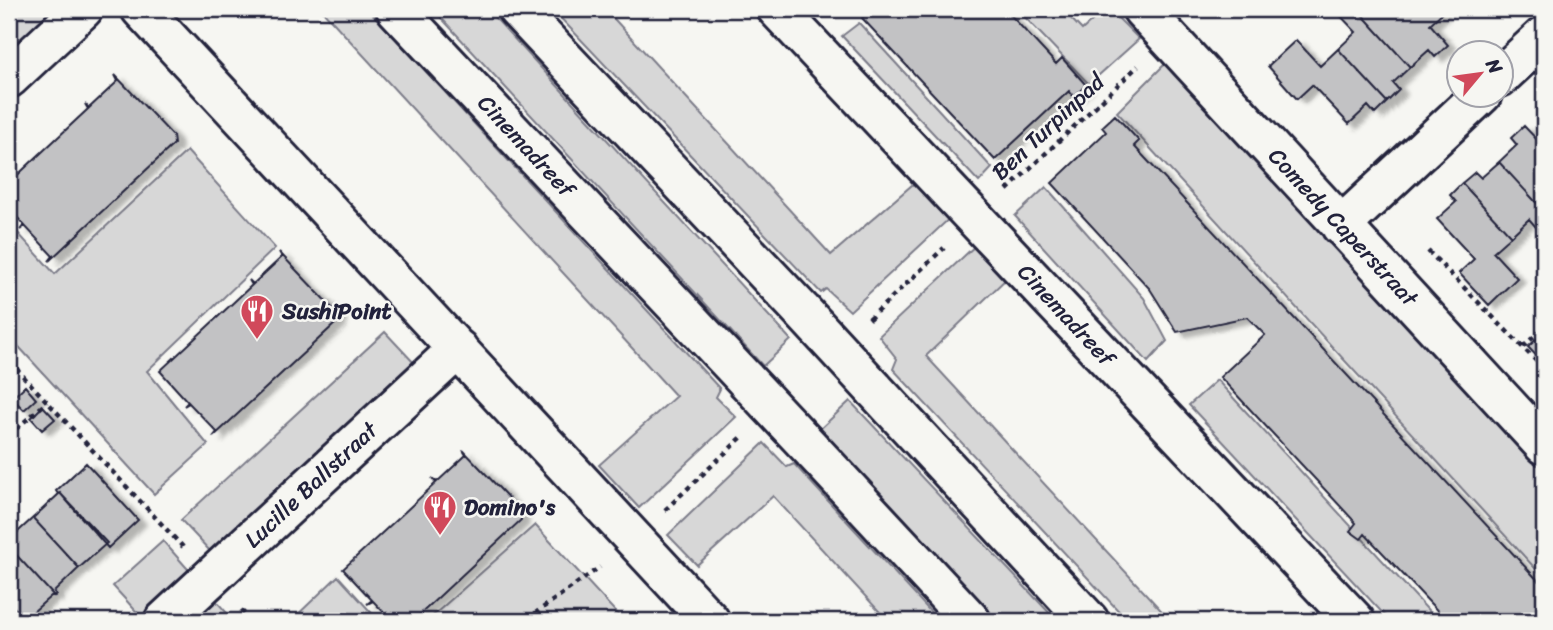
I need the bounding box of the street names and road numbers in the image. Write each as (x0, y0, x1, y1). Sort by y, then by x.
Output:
street label: Ben Turpinpad (982, 62, 1116, 191)
street label: Cinemadreef (467, 85, 587, 209)
street label: Comedy Caperstraat (1258, 138, 1429, 318)
street label: Cinemadreef (1007, 254, 1127, 378)
street label: Lucille Ballstraat (234, 410, 389, 558)

